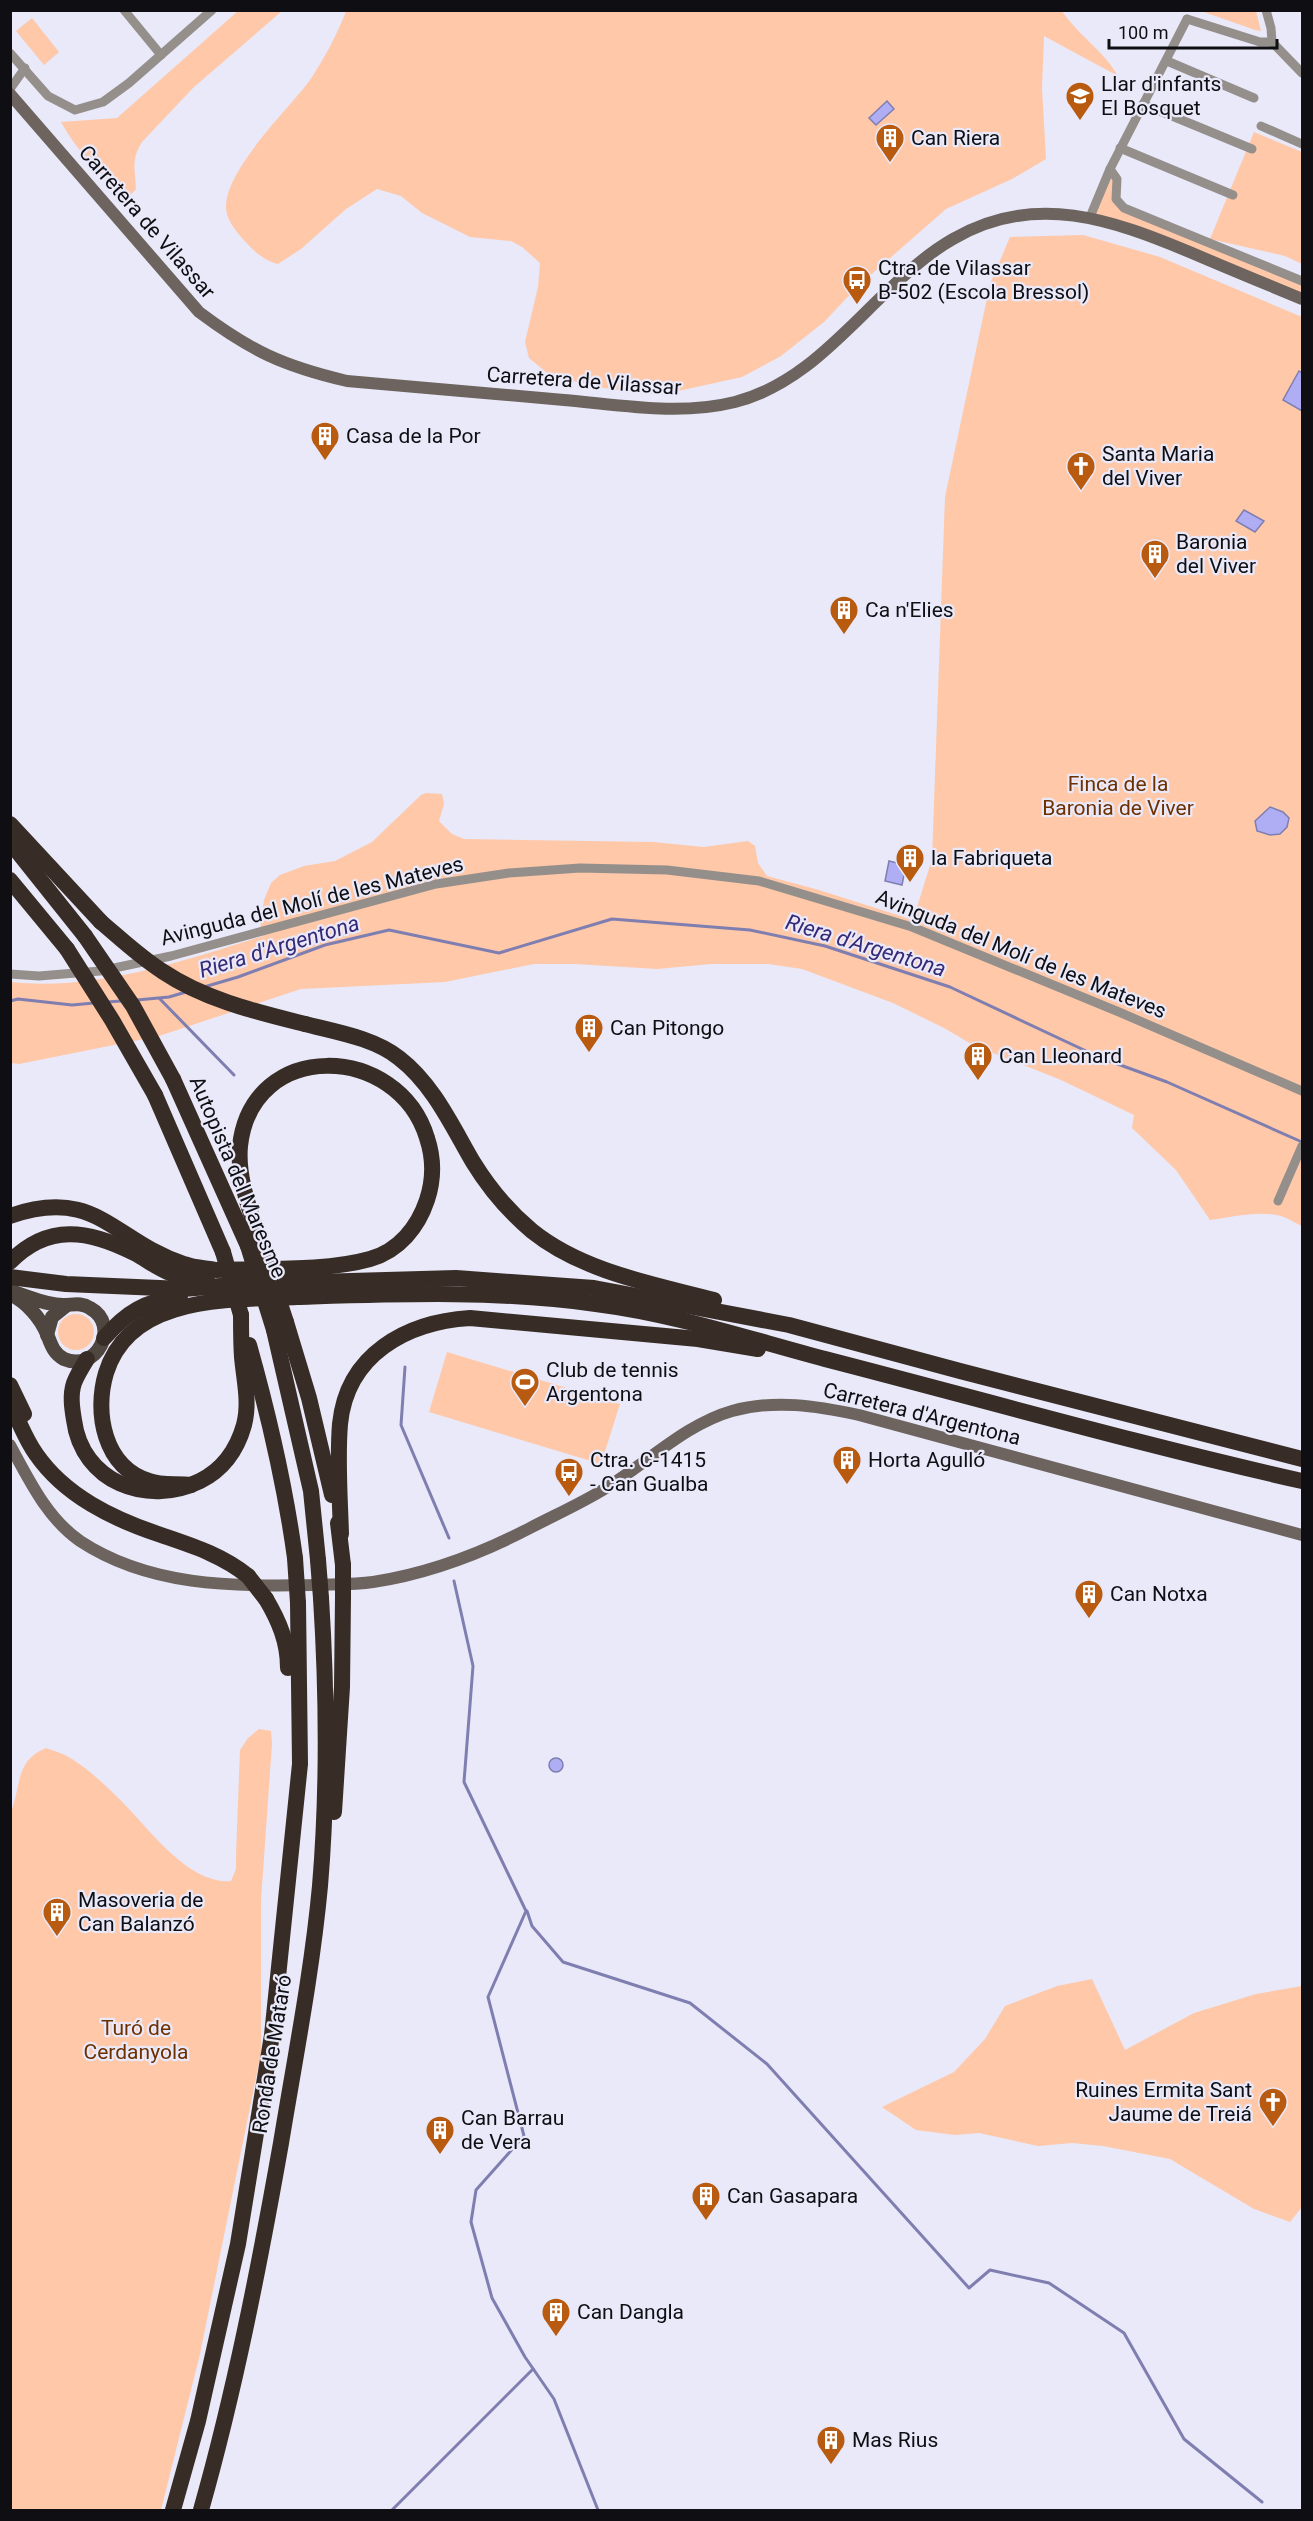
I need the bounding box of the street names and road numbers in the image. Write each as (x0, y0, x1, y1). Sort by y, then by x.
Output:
street label: Carretera de Vilassar (74, 141, 220, 303)
street label: Carretera de Vilassar (486, 362, 682, 400)
street label: Avinguda del Molí de les Mateves (158, 852, 466, 950)
street label: Avinguda del Molí de les Mateves (872, 885, 1170, 1023)
street label: Autopista del Maresme (185, 1073, 291, 1281)
street label: Carretera d'Argentona (821, 1378, 1023, 1450)
street label: Ronda de Mataró (248, 1973, 296, 2135)

